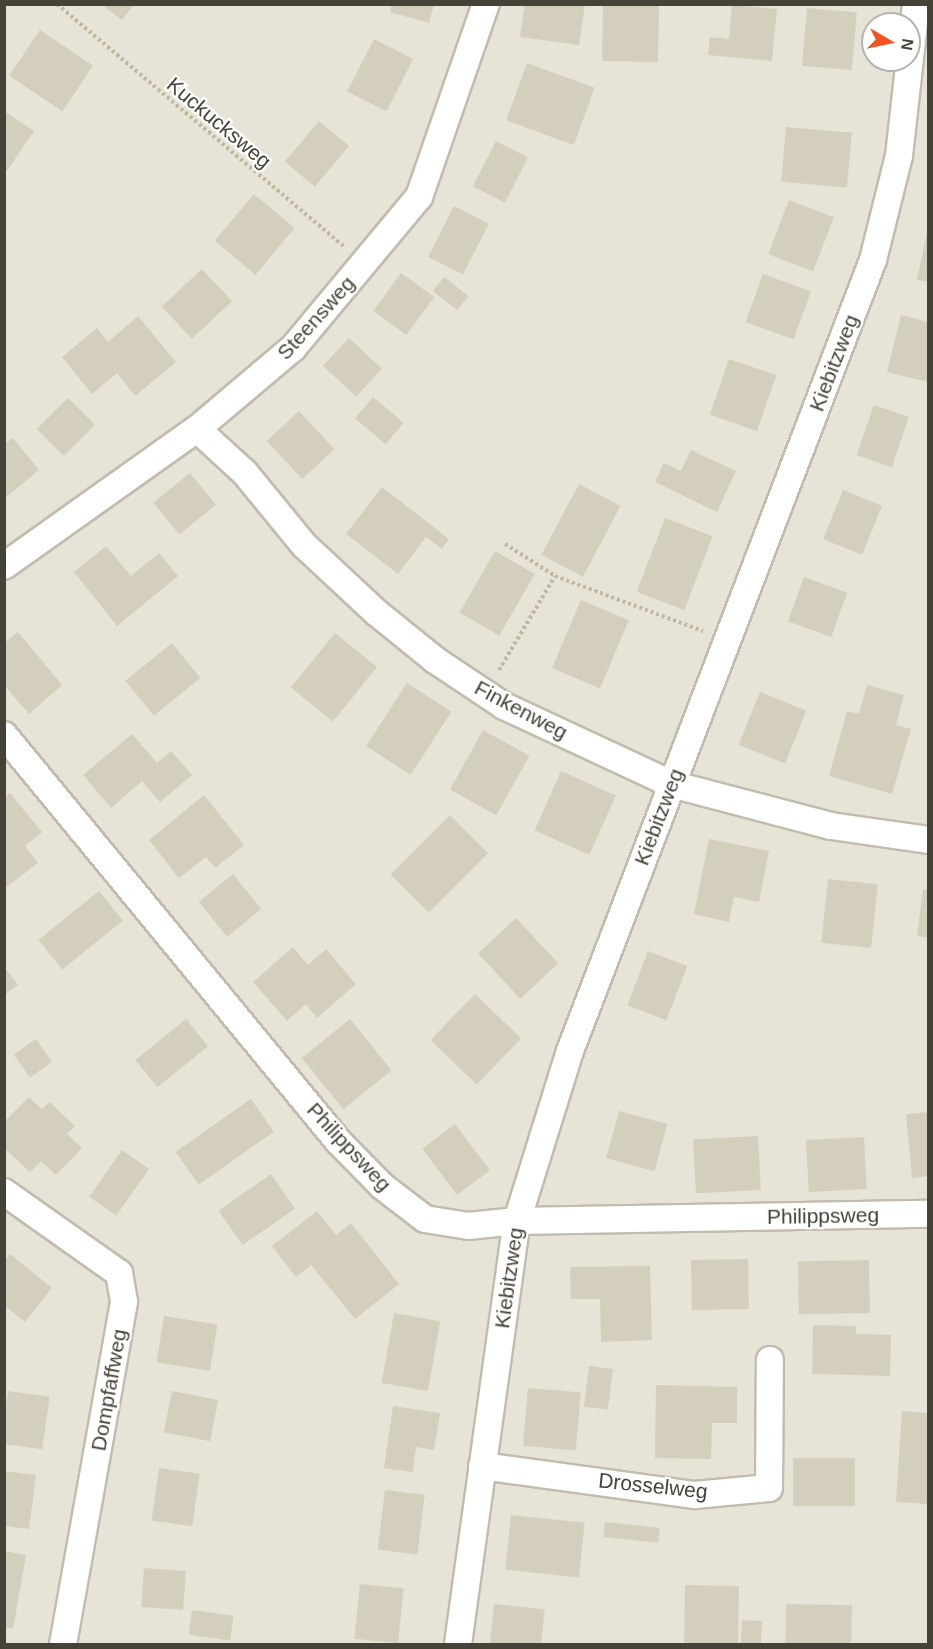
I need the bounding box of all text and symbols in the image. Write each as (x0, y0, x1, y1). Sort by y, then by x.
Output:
north arrow (861, 12, 921, 72)
text: N (898, 38, 917, 52)
street label: Kuckucksweg (162, 72, 276, 174)
street label: Steensweg (272, 271, 360, 365)
street label: Kiebitzweg (804, 311, 864, 415)
street label: Finkenweg (470, 675, 572, 745)
street label: Kiebitzweg (629, 765, 689, 869)
street label: Philippsweg (302, 1097, 396, 1197)
street label: Philippsweg (767, 1202, 879, 1230)
street label: Kiebitzweg (489, 1226, 529, 1330)
street label: Dompfaffweg (86, 1327, 132, 1453)
street label: Drosselweg (597, 1468, 709, 1504)

